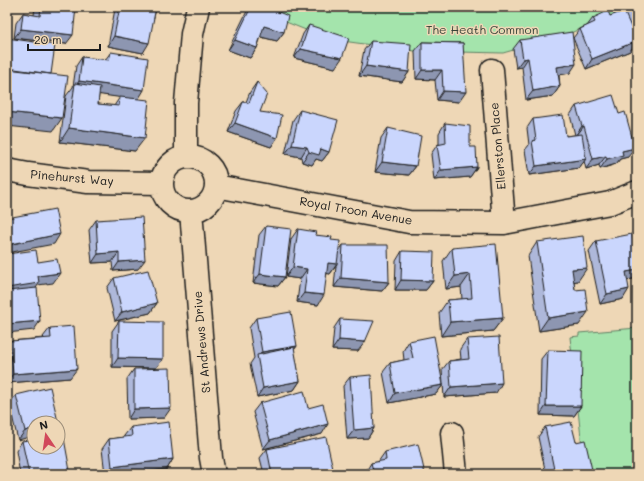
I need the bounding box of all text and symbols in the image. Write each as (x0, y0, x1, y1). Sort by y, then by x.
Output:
park label: The Heath Common (426, 21, 538, 37)
scale bar (28, 26, 100, 52)
text: 20 m (34, 31, 62, 47)
street label: Ellerston Place (485, 102, 509, 190)
street label: Pinehurst Way (30, 165, 114, 189)
street label: Royal Troon Avenue (298, 192, 414, 228)
street label: St Andrews Drive (189, 290, 213, 394)
north arrow (26, 415, 66, 455)
text: N (38, 417, 49, 433)

